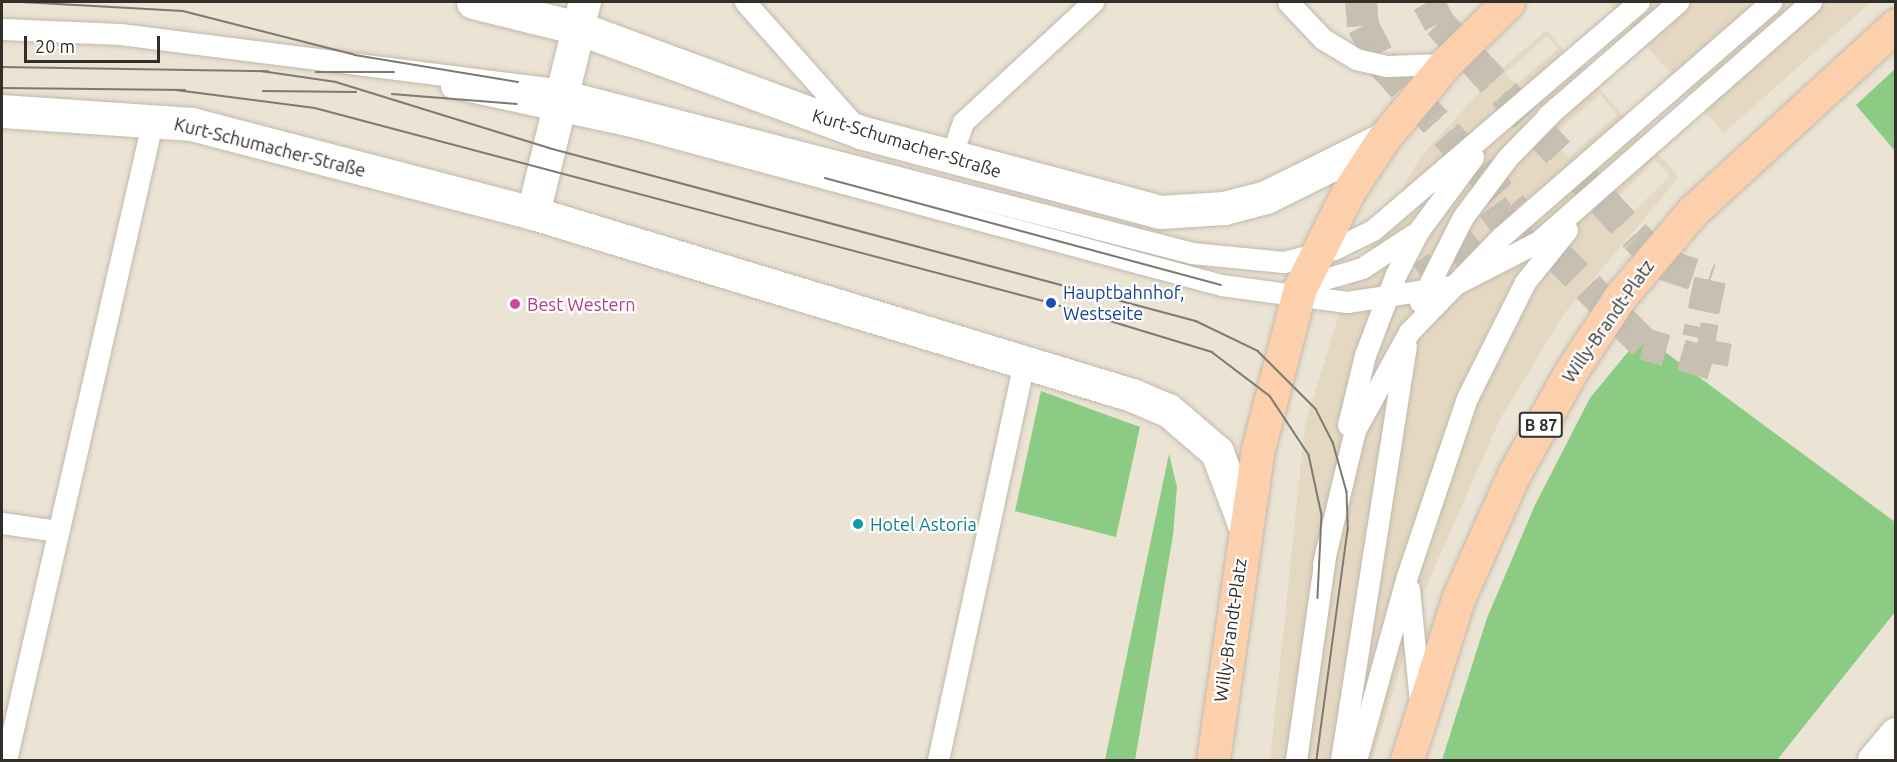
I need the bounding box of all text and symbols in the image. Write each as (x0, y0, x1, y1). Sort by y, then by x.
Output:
scale bar (27, 24, 164, 62)
text: 20 m (35, 36, 75, 56)
street label: Kurt-Schumacher-Straße (810, 104, 1004, 182)
street label: Kurt-Schumacher-Straße (172, 113, 368, 181)
street label: Willy-Brandt-Platz (1558, 255, 1658, 387)
place label: Hauptbahnhof, Westseite (1063, 282, 1184, 324)
place label: Best Western (527, 293, 636, 315)
marker: Hauptbahnhof, Westseite (1044, 296, 1058, 310)
marker: Best Western (508, 297, 522, 311)
road number: B 87 (1518, 412, 1564, 438)
place label: Hotel Astoria (870, 513, 977, 535)
marker: Hotel Astoria (851, 517, 865, 531)
street label: Willy-Brandt-Platz (1209, 557, 1251, 703)

